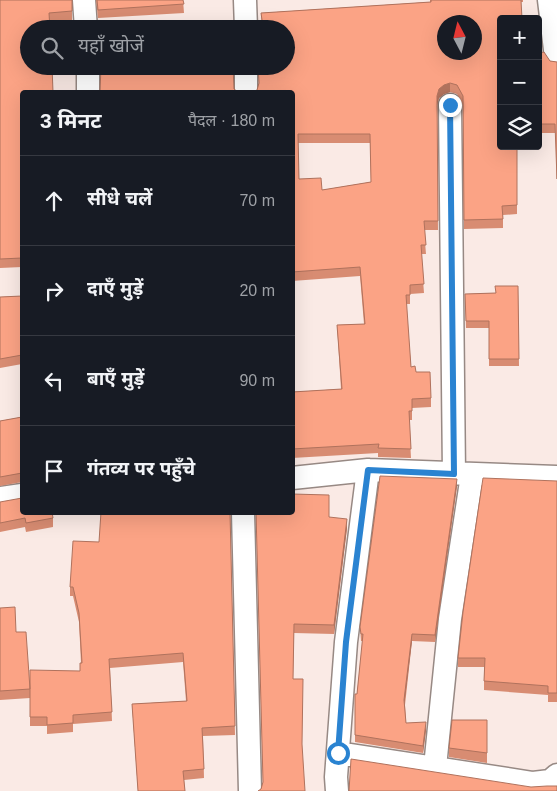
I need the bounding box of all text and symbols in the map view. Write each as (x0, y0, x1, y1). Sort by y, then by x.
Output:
north arrow (437, 15, 482, 60)
map controls (497, 15, 542, 150)
button: + (497, 15, 542, 60)
search box (20, 20, 295, 75)
icon: search (38, 34, 66, 62)
text: यहाँ खोजें (78, 35, 144, 56)
button: − (497, 60, 542, 105)
route end (439, 94, 462, 117)
button: layers (497, 105, 542, 150)
text: 3 मिनट (40, 109, 102, 132)
text: पैदल · 180 m (188, 112, 275, 129)
icon: ahead (40, 187, 68, 215)
text: सीधे चलें (87, 188, 152, 209)
text: 70 m (239, 192, 275, 209)
icon: right (40, 277, 68, 305)
text: दाएँ मुड़ें (87, 278, 143, 299)
text: 20 m (239, 282, 275, 299)
icon: left (40, 367, 68, 395)
text: बाएँ मुड़ें (87, 368, 144, 389)
text: 90 m (239, 372, 275, 389)
icon: arrive (40, 457, 68, 485)
text: गंतव्य पर पहुँचे (87, 458, 195, 479)
route start (327, 742, 350, 765)

